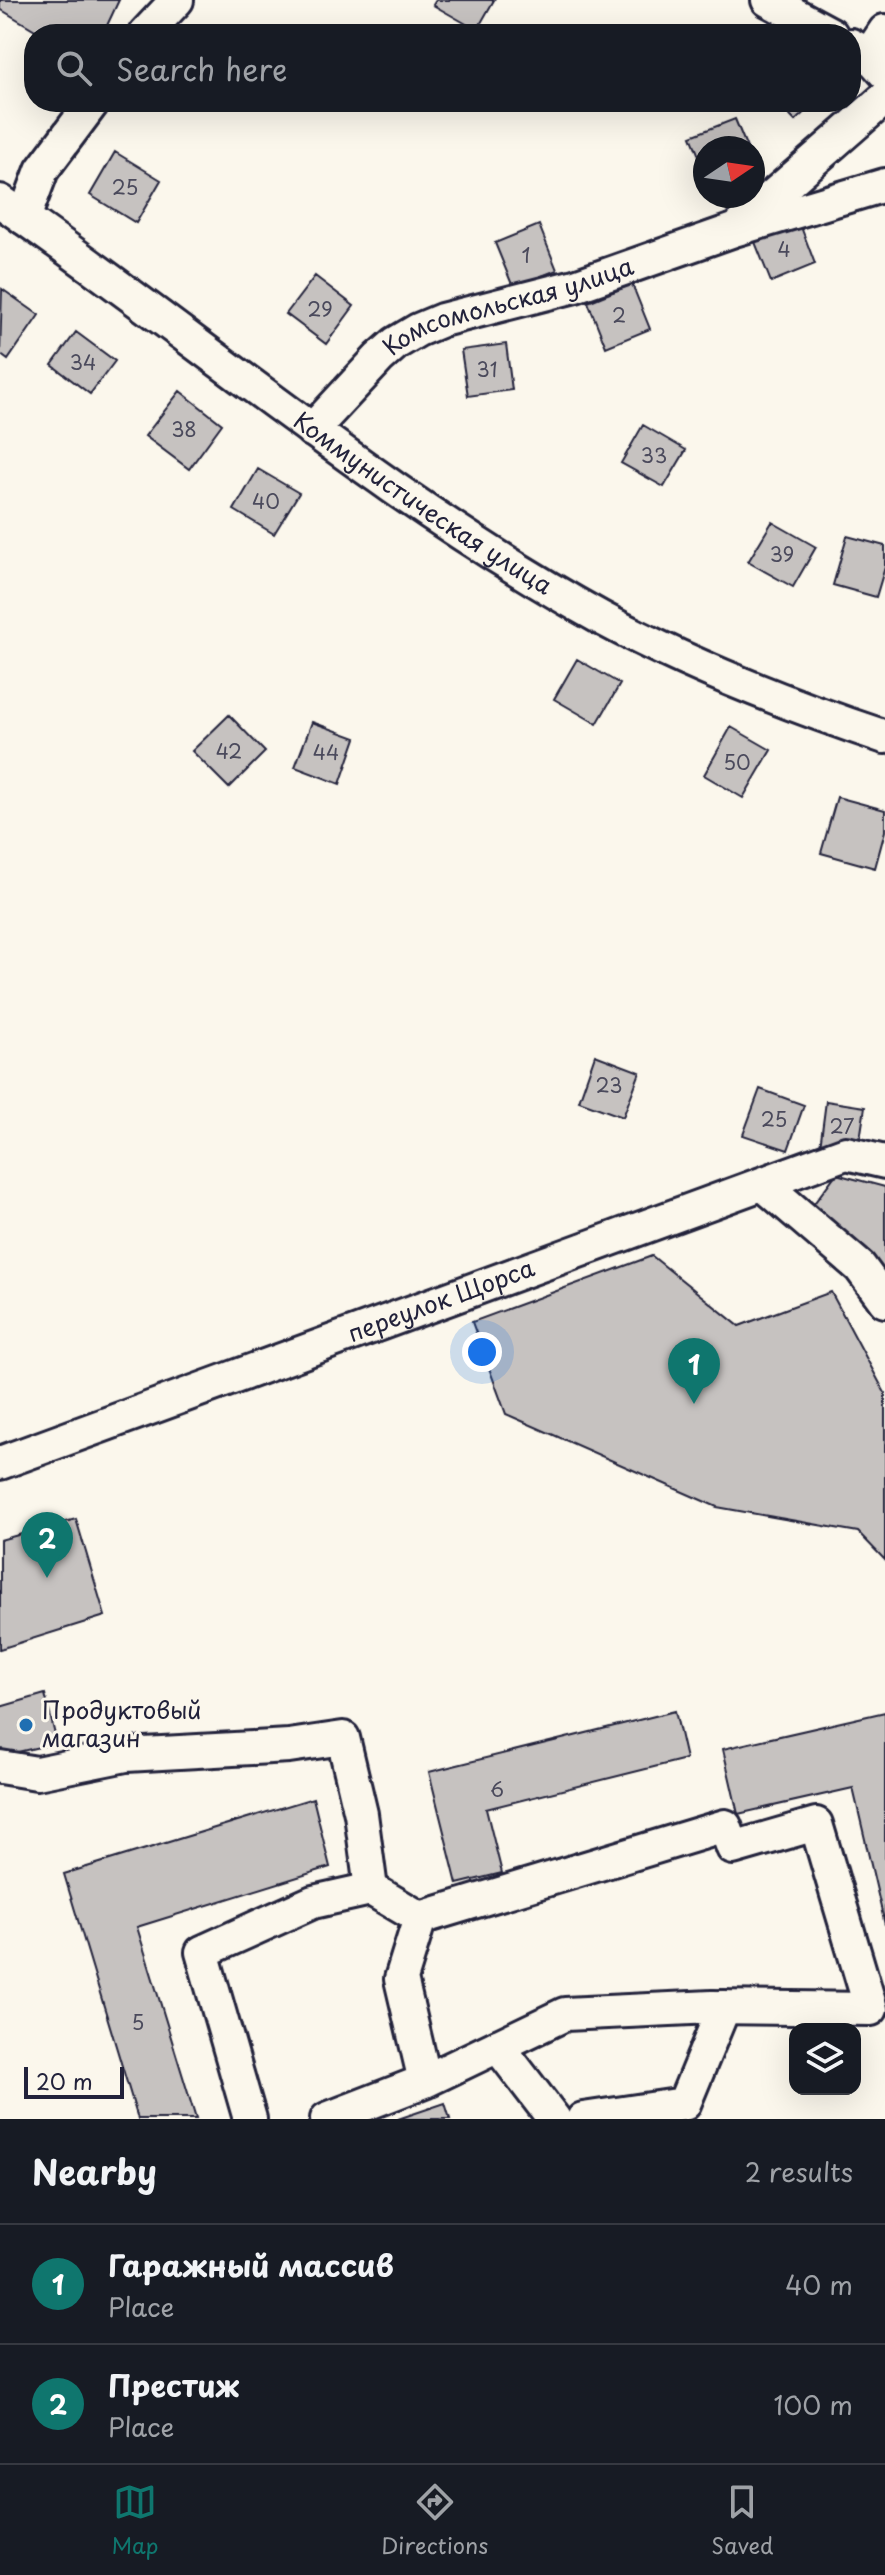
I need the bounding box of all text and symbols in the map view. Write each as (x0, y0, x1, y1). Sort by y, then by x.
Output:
search box (24, 24, 861, 112)
icon: search (52, 46, 96, 90)
text: Search here (116, 46, 288, 91)
north arrow (693, 136, 765, 208)
house number: 25 (112, 172, 138, 202)
house number: 4 (777, 234, 791, 264)
house number: 1 (522, 240, 530, 270)
street label: Комсомольская улица (374, 247, 638, 363)
house number: 29 (307, 294, 333, 324)
house number: 2 (612, 300, 626, 330)
house number: 34 (70, 347, 96, 377)
house number: 31 (477, 354, 497, 384)
street label: Коммунистическая улица (287, 402, 560, 602)
house number: 38 (171, 414, 197, 444)
house number: 33 (641, 440, 667, 470)
house number: 40 (252, 486, 280, 516)
house number: 39 (770, 539, 794, 569)
house number: 42 (216, 736, 242, 766)
house number: 44 (313, 737, 339, 767)
house number: 50 (723, 747, 751, 777)
house number: 23 (595, 1070, 623, 1100)
house number: 25 (761, 1104, 787, 1134)
house number: 27 (830, 1111, 854, 1141)
street label: переулок Щорса (342, 1249, 539, 1350)
your location (462, 1332, 502, 1372)
pin: 1 (668, 1338, 720, 1404)
pin: 2 (21, 1512, 73, 1578)
place label: Продуктовый магазин (42, 1691, 201, 1755)
marker: Продуктовый магазин (17, 1716, 35, 1734)
house number: 6 (490, 1774, 504, 1804)
house number: 5 (132, 2007, 144, 2037)
map controls (789, 2023, 861, 2095)
button: layers (789, 2023, 861, 2095)
scale bar (24, 2063, 124, 2099)
text: 20 m (36, 2064, 93, 2097)
text: Nearby (32, 2145, 157, 2197)
text: 2 results (745, 2152, 853, 2191)
text: Гаражный массив (108, 2242, 394, 2287)
text: 1 (52, 2265, 64, 2304)
text: 40 m (785, 2265, 853, 2304)
text: Place (108, 2287, 174, 2326)
text: Престиж (108, 2362, 239, 2407)
text: 2 (49, 2385, 67, 2424)
text: 100 m (773, 2385, 853, 2424)
text: Place (108, 2407, 174, 2446)
tab: Map (111, 2480, 158, 2561)
tab: Directions (381, 2480, 488, 2561)
tab: Saved (711, 2480, 774, 2561)

